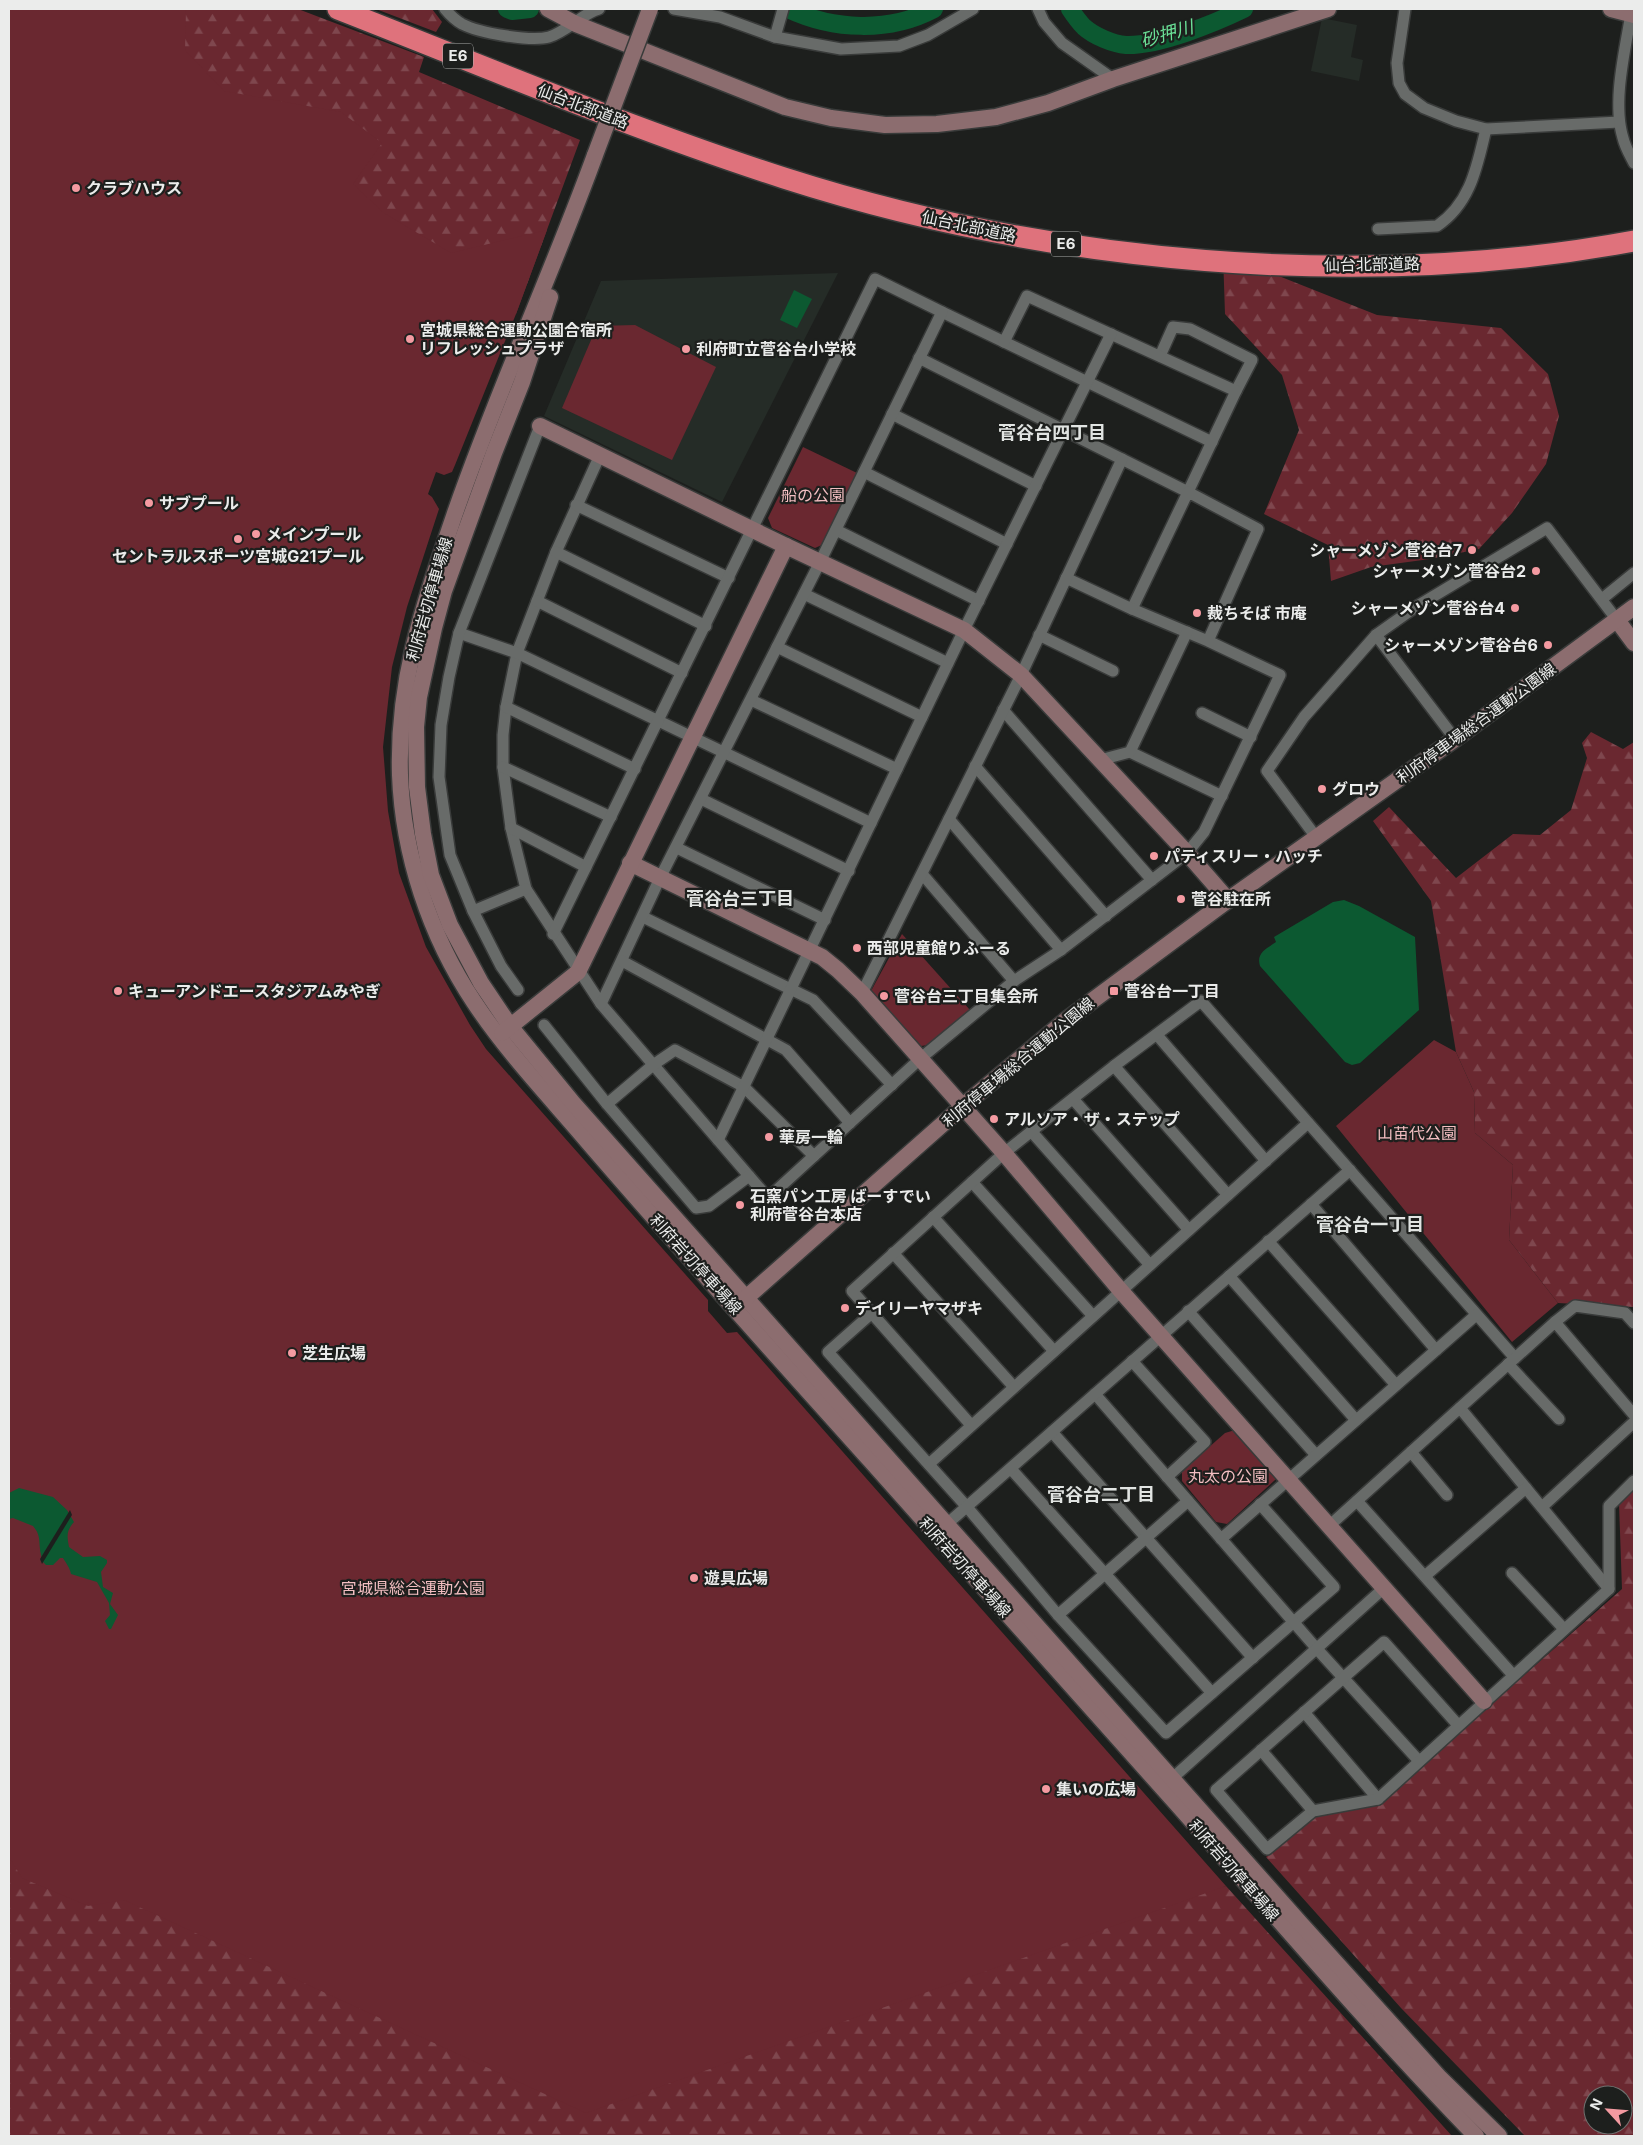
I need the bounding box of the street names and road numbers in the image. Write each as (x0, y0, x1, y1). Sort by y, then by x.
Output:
road number: E6 (443, 44, 473, 68)
street label: 仙台北部道路 (535, 79, 631, 133)
street label: 仙台北部道路 (920, 206, 1018, 246)
road number: E6 (1051, 232, 1081, 256)
street label: 仙台北部道路 (1324, 253, 1420, 275)
street label: 利府岩切停車場線 (402, 535, 456, 663)
street label: 利府停車場総合運動公園線 (1392, 658, 1560, 788)
street label: 利府停車場総合運動公園線 (938, 993, 1098, 1131)
street label: 利府岩切停車場線 (646, 1210, 746, 1318)
street label: 利府岩切停車場線 (915, 1513, 1015, 1621)
street label: 利府岩切停車場線 (1184, 1815, 1284, 1925)

